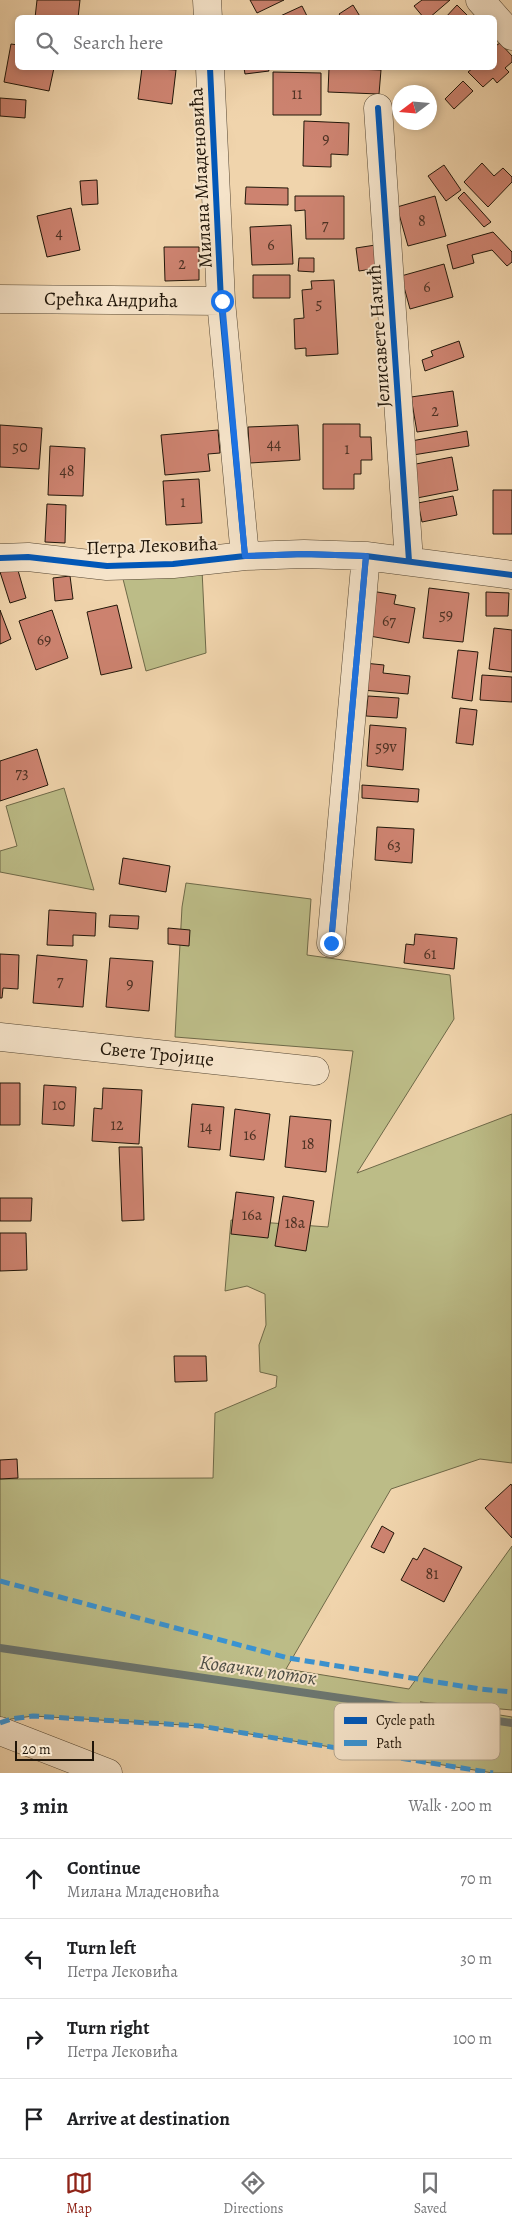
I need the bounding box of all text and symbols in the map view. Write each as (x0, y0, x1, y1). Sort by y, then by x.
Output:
search box (15, 15, 497, 70)
icon: search (33, 29, 61, 57)
text: Search here (73, 30, 163, 56)
house number: 11 (292, 83, 303, 105)
north arrow (392, 85, 437, 130)
street label: Милана Младеновића (183, 87, 219, 269)
house number: 9 (322, 128, 330, 150)
house number: 8 (418, 210, 426, 232)
house number: 7 (322, 214, 329, 236)
house number: 4 (55, 222, 63, 244)
house number: 6 (267, 234, 275, 256)
house number: 2 (178, 253, 186, 275)
street label: Јелисавете Начић (361, 264, 397, 408)
house number: 6 (423, 276, 431, 298)
street label: Срећка Андрића (44, 286, 178, 314)
route start (211, 290, 234, 313)
house number: 5 (316, 293, 323, 315)
house number: 2 (431, 400, 439, 422)
house number: 44 (267, 433, 281, 455)
house number: 50 (12, 436, 28, 458)
house number: 1 (344, 438, 350, 460)
house number: 48 (59, 460, 75, 482)
house number: 1 (180, 491, 186, 513)
street label: Петра Лековића (86, 531, 218, 561)
house number: 59 (439, 604, 453, 626)
house number: 67 (382, 610, 396, 632)
house number: 69 (37, 629, 51, 651)
house number: 59v (375, 736, 398, 758)
house number: 73 (15, 762, 29, 784)
house number: 63 (387, 834, 401, 856)
route end (320, 932, 343, 955)
house number: 61 (424, 943, 437, 965)
house number: 7 (57, 970, 64, 992)
house number: 9 (126, 973, 134, 995)
street label: Свете Тројице (99, 1035, 215, 1073)
house number: 10 (52, 1094, 66, 1116)
house number: 12 (110, 1114, 124, 1136)
house number: 14 (200, 1116, 212, 1138)
house number: 16 (244, 1124, 256, 1146)
house number: 18 (301, 1133, 315, 1155)
house number: 16a (242, 1204, 263, 1226)
house number: 18a (285, 1212, 306, 1234)
house number: 81 (425, 1563, 439, 1585)
water label: Ковачки поток (197, 1648, 319, 1692)
legend (334, 1703, 500, 1760)
text: Cycle path (376, 1711, 436, 1730)
text: Path (376, 1734, 403, 1753)
scale bar (15, 1738, 94, 1761)
text: 20 m (22, 1740, 51, 1759)
text: 3 min (20, 1792, 68, 1820)
text: Walk · 200 m (408, 1795, 492, 1817)
text: Continue (67, 1855, 141, 1881)
icon: ahead (20, 1865, 48, 1893)
text: 70 m (460, 1868, 492, 1890)
text: Милана Младеновића (67, 1881, 219, 1903)
text: Turn left (67, 1935, 136, 1961)
icon: left (20, 1945, 48, 1973)
text: 30 m (460, 1948, 492, 1970)
text: Петра Лековића (67, 1961, 178, 1983)
text: Turn right (67, 2015, 149, 2041)
icon: right (20, 2025, 48, 2053)
text: 100 m (453, 2028, 492, 2050)
text: Петра Лековића (67, 2041, 178, 2063)
icon: arrive (20, 2105, 48, 2133)
text: Arrive at destination (67, 2106, 230, 2132)
tab: Map (65, 2169, 93, 2218)
tab: Directions (223, 2169, 283, 2218)
tab: Saved (414, 2169, 447, 2218)

